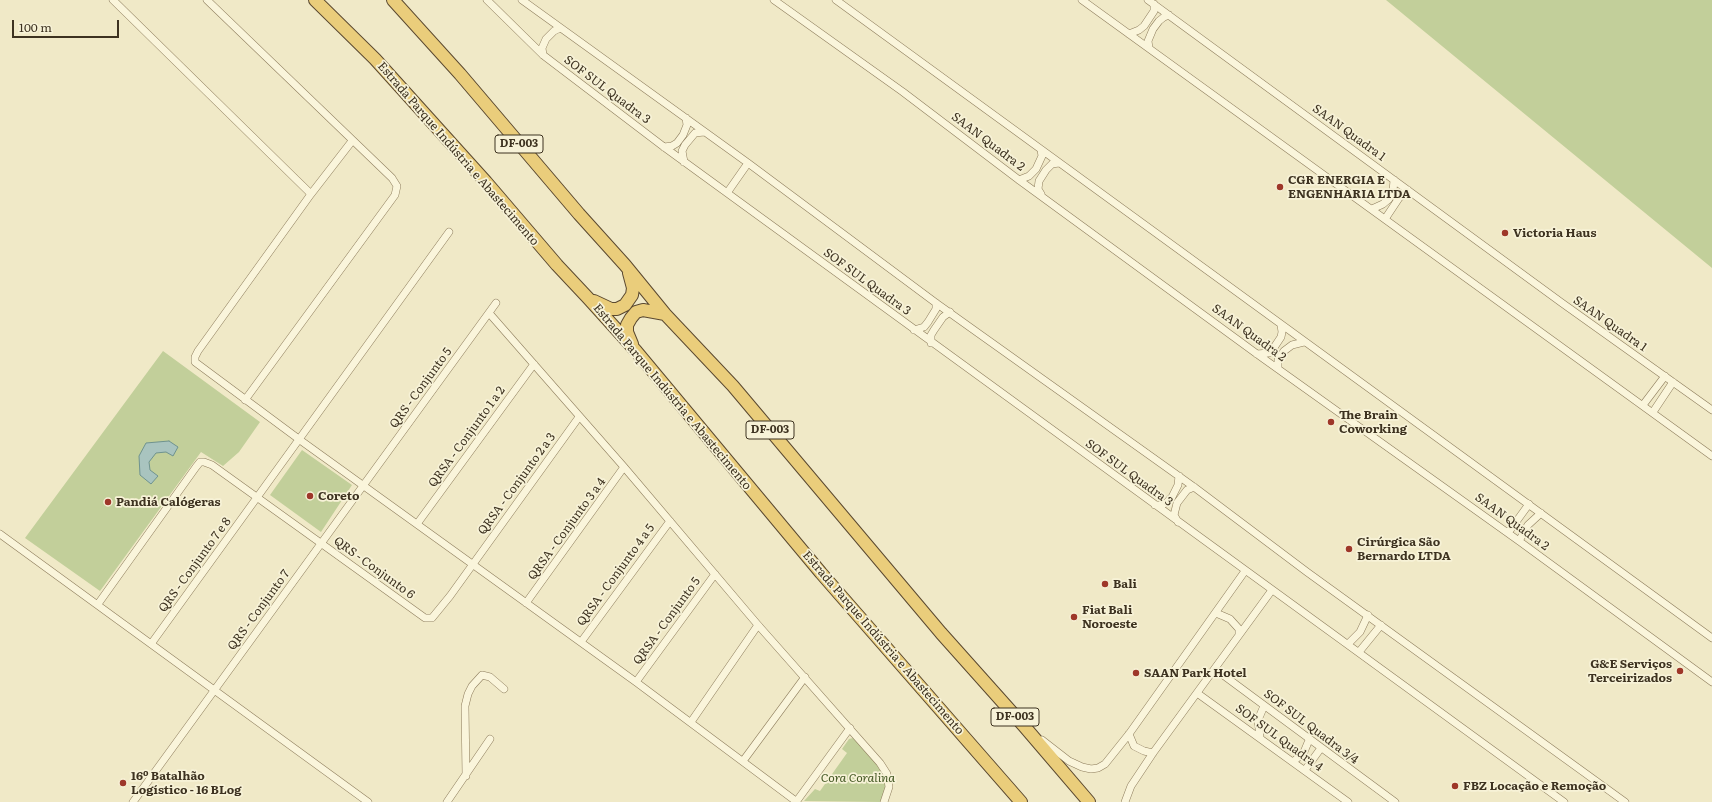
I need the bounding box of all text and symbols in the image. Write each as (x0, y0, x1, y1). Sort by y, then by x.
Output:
scale bar (14, 12, 121, 38)
text: 100 m (19, 18, 52, 36)
street label: SOF SUL Quadra 3 (561, 53, 653, 127)
street label: Estrada Parque Indústria e Abastecimento (374, 59, 542, 249)
street label: SAAN Quadra 1 (1310, 102, 1388, 164)
street label: SAAN Quadra 2 (949, 110, 1027, 174)
road number: DF-003 (495, 135, 543, 153)
place label: CGR ENERGIA E ENGENHARIA LTDA (1288, 173, 1411, 201)
marker: CGR ENERGIA E ENGENHARIA LTDA (1275, 182, 1285, 192)
place label: Victoria Haus (1513, 226, 1596, 240)
marker: Victoria Haus (1500, 228, 1510, 238)
street label: SOF SUL Quadra 3 (821, 245, 913, 319)
street label: SAAN Quadra 1 (1570, 293, 1650, 355)
street label: Estrada Parque Indústria e Abastecimento (590, 301, 754, 493)
street label: SAAN Quadra 2 (1209, 301, 1289, 365)
street label: QRS - Conjunto 5 (387, 345, 455, 431)
street label: QRSA - Conjunto 1 a 2 (426, 384, 508, 490)
place label: The Brain Coworking (1339, 408, 1407, 436)
marker: The Brain Coworking (1326, 417, 1336, 427)
road number: DF-003 (746, 421, 794, 439)
street label: QRSA - Conjunto 2 a 3 (475, 430, 559, 538)
street label: SOF SUL Quadra 3 (1083, 436, 1175, 510)
street label: QRSA - Conjunto 3 a 4 (525, 475, 609, 583)
place label: Coreto (318, 489, 359, 503)
street label: SAAN Quadra 2 (1472, 490, 1552, 554)
marker: Coreto (305, 491, 315, 501)
place label: Pandiá Calógeras (116, 495, 221, 509)
marker: Pandiá Calógeras (103, 497, 113, 507)
street label: QRS - Conjunto 7 e 8 (156, 515, 234, 615)
street label: QRSA - Conjunto 4 a 5 (574, 521, 658, 629)
street label: QRS - Conjunto 6 (331, 534, 417, 602)
place label: Cirúrgica São Bernardo LTDA (1357, 535, 1451, 563)
marker: Cirúrgica São Bernardo LTDA (1344, 544, 1354, 554)
street label: Estrada Parque Indústria e Abastecimento (799, 548, 967, 738)
street label: QRS - Conjunto 7 (225, 567, 293, 653)
street label: QRSA - Conjunto 5 (630, 574, 704, 668)
place label: Bali (1113, 577, 1137, 591)
marker: Bali (1100, 579, 1110, 589)
place label: Fiat Bali Noroeste (1082, 603, 1137, 631)
marker: Fiat Bali Noroeste (1069, 612, 1079, 622)
place label: G&E Serviços Terceirizados (1588, 657, 1672, 685)
place label: SAAN Park Hotel (1144, 666, 1247, 680)
marker: G&E Serviços Terceirizados (1675, 666, 1685, 676)
marker: SAAN Park Hotel (1131, 668, 1141, 678)
street label: SOF SUL Quadra 3/4 (1261, 687, 1361, 767)
street label: SOF SUL Quadra 4 (1232, 701, 1326, 775)
road number: DF-003 (991, 708, 1039, 726)
place label: 16º Batalhão Logístico - 16 BLog (131, 769, 241, 797)
park label: Cora Coralina (821, 771, 895, 785)
marker: 16º Batalhão Logístico - 16 BLog (118, 778, 128, 788)
place label: FBZ Locação e Remoção (1463, 779, 1606, 793)
marker: FBZ Locação e Remoção (1450, 781, 1460, 791)

